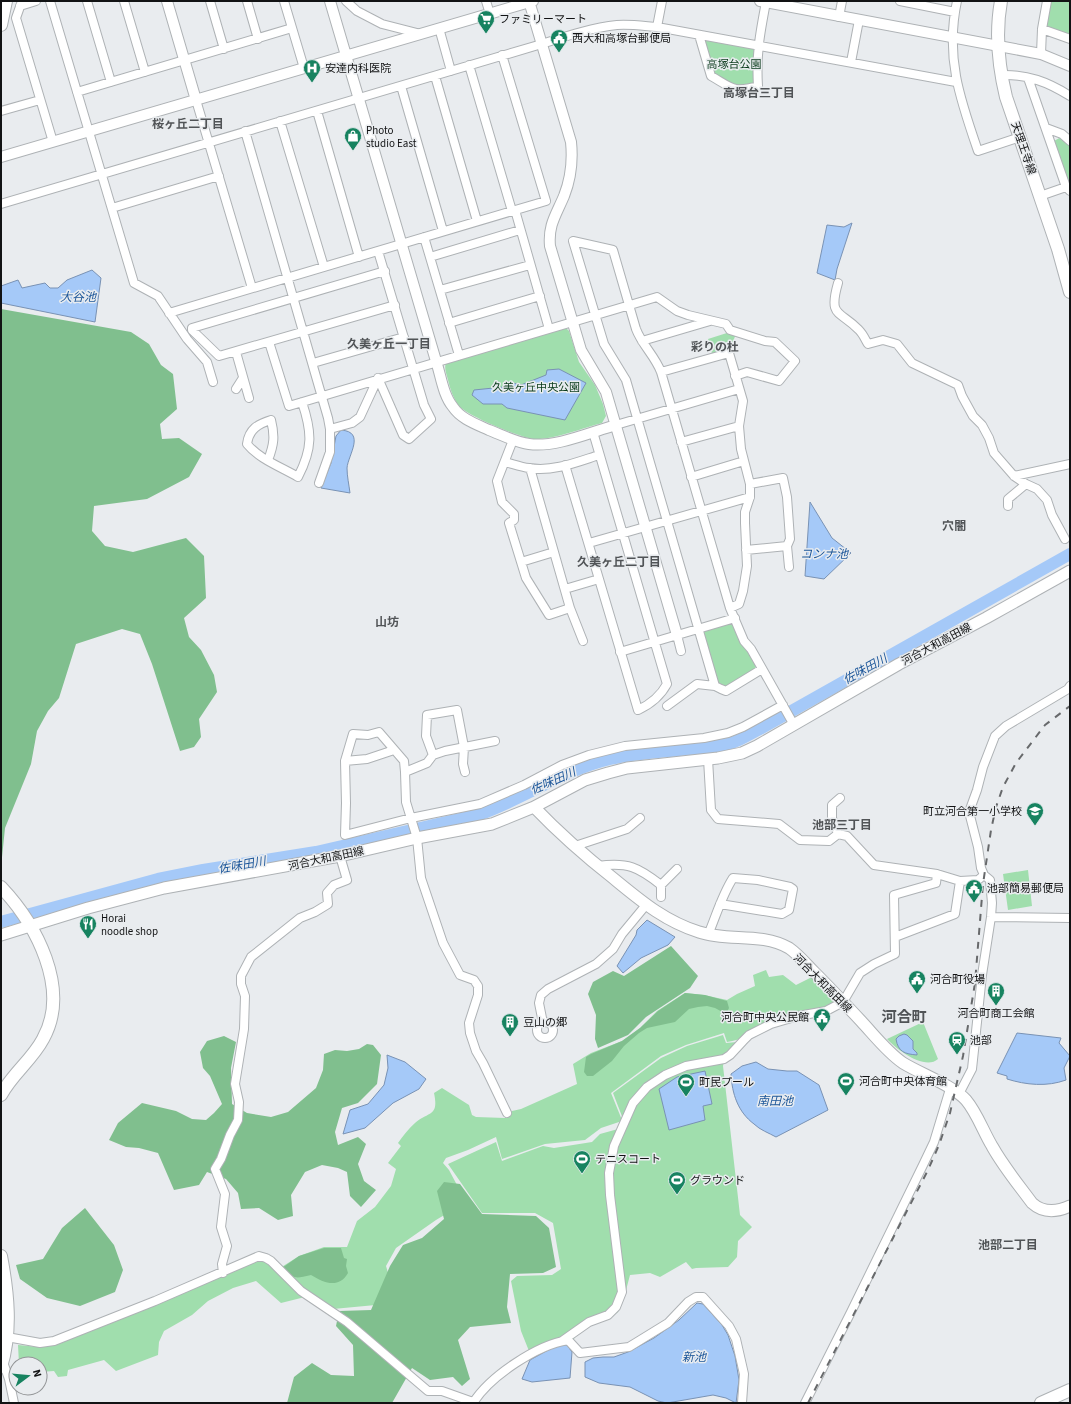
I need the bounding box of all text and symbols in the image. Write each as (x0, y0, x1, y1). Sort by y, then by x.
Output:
supermarket icon: ファミリーマート (476, 9, 496, 34)
place label: ファミリーマート (499, 12, 587, 27)
public building icon: 西大和高塚台郵便局 (549, 28, 569, 53)
place label: 西大和高塚台郵便局 (572, 31, 671, 46)
park label: 高塚台公園 (707, 57, 762, 72)
hospital icon: 安達内科医院 (302, 58, 322, 83)
place label: 安達内科医院 (325, 61, 391, 76)
district label: 高塚台三丁目 (723, 85, 795, 102)
district label: 桜ヶ丘二丁目 (152, 116, 224, 133)
street label: 天理王寺線 (1007, 120, 1040, 177)
place label: Photo studio East (366, 123, 417, 151)
shop icon: Photo studio East (343, 126, 363, 151)
water label: 大谷池 (60, 289, 97, 306)
district label: 久美ヶ丘一丁目 (347, 336, 431, 353)
district label: 彩りの杜 (691, 339, 739, 356)
park label: 久美ヶ丘中央公園 (492, 380, 580, 395)
district label: 穴闇 (942, 518, 966, 535)
water label: コンナ池 (800, 546, 849, 563)
district label: 久美ヶ丘二丁目 (577, 554, 661, 571)
district label: 山坊 (375, 614, 399, 631)
street label: 河合大和高田線 (899, 620, 974, 669)
water label: 佐味田川 (840, 649, 892, 689)
water label: 佐味田川 (528, 763, 580, 799)
school or university icon: 町立河合第一小学校 (1025, 801, 1045, 826)
place label: 町立河合第一小学校 (923, 804, 1022, 819)
district label: 池部三丁目 (812, 817, 872, 834)
street label: 河合大和高田線 (287, 843, 365, 874)
water label: 佐味田川 (217, 853, 269, 878)
public building icon: 池部簡易郵便局 (964, 878, 984, 903)
place label: 池部簡易郵便局 (987, 881, 1064, 896)
place label: Horai noodle shop (101, 911, 158, 939)
restaurant icon: Horai noodle shop (78, 914, 98, 939)
street label: 河合大和高田線 (790, 951, 855, 1016)
public building icon: 河合町役場 (907, 969, 927, 994)
place label: 河合町役場 (930, 972, 985, 987)
building icon: 河合町商工会館 (986, 981, 1006, 1006)
place label: 河合町商工会館 (958, 1006, 1035, 1021)
public building icon: 河合町中央公民館 (812, 1007, 832, 1032)
district label: 河合町 (881, 1007, 927, 1028)
place label: 河合町中央公民館 (721, 1010, 809, 1025)
building icon: 豆山の郷 (500, 1012, 520, 1037)
place label: 豆山の郷 (523, 1015, 567, 1030)
station icon: 池部 (947, 1030, 967, 1055)
place label: 池部 (970, 1033, 992, 1048)
sports icon: 河合町中央体育館 (836, 1071, 856, 1096)
sports icon: 町民プール (676, 1072, 696, 1097)
place label: 河合町中央体育館 (859, 1074, 947, 1089)
place label: 町民プール (699, 1075, 754, 1090)
water label: 南田池 (757, 1093, 794, 1110)
sports icon: テニスコート (572, 1149, 592, 1174)
place label: テニスコート (595, 1152, 661, 1167)
sports icon: グラウンド (667, 1170, 687, 1195)
place label: グラウンド (690, 1173, 745, 1188)
district label: 池部二丁目 (978, 1237, 1038, 1254)
water label: 新池 (682, 1349, 707, 1366)
north arrow (8, 1356, 48, 1396)
text: N (29, 1368, 45, 1379)

